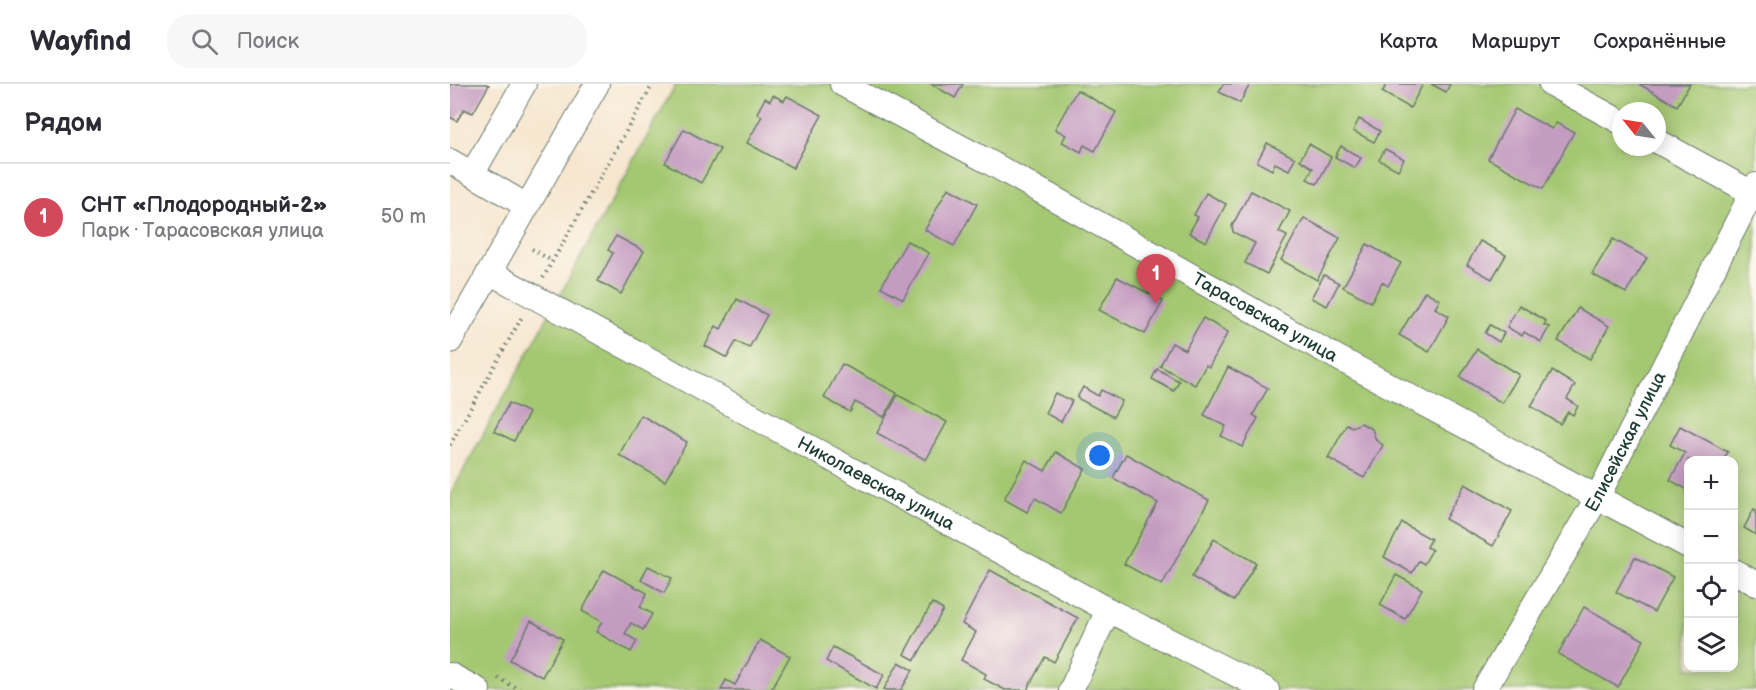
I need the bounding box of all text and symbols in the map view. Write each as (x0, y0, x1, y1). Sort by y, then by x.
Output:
search box (167, 14, 587, 68)
text: Wayfind (30, 25, 131, 58)
icon: search (188, 25, 221, 58)
text: Поиск (236, 28, 299, 55)
text: Карта (1379, 29, 1438, 54)
text: Маршрут (1471, 29, 1560, 54)
text: Сохранённые (1593, 29, 1726, 54)
north arrow (1612, 102, 1666, 156)
text: Рядом (24, 108, 102, 139)
text: СНТ «Плодородный-2» (81, 192, 328, 219)
text: 1 (39, 205, 48, 229)
text: 50 m (381, 205, 426, 229)
text: Парк · Тарасовская улица (81, 219, 324, 243)
pin: 1 (1136, 254, 1176, 304)
street label: Тарасовская улица (1189, 268, 1341, 366)
street label: Елисейская улица (1581, 368, 1670, 515)
street label: Николаевская улица (794, 432, 959, 535)
your location (1085, 441, 1114, 470)
map controls (1684, 456, 1738, 672)
button: + (1684, 456, 1738, 510)
button: − (1684, 510, 1738, 564)
button: locate (1684, 564, 1738, 618)
button: layers (1684, 618, 1738, 672)

